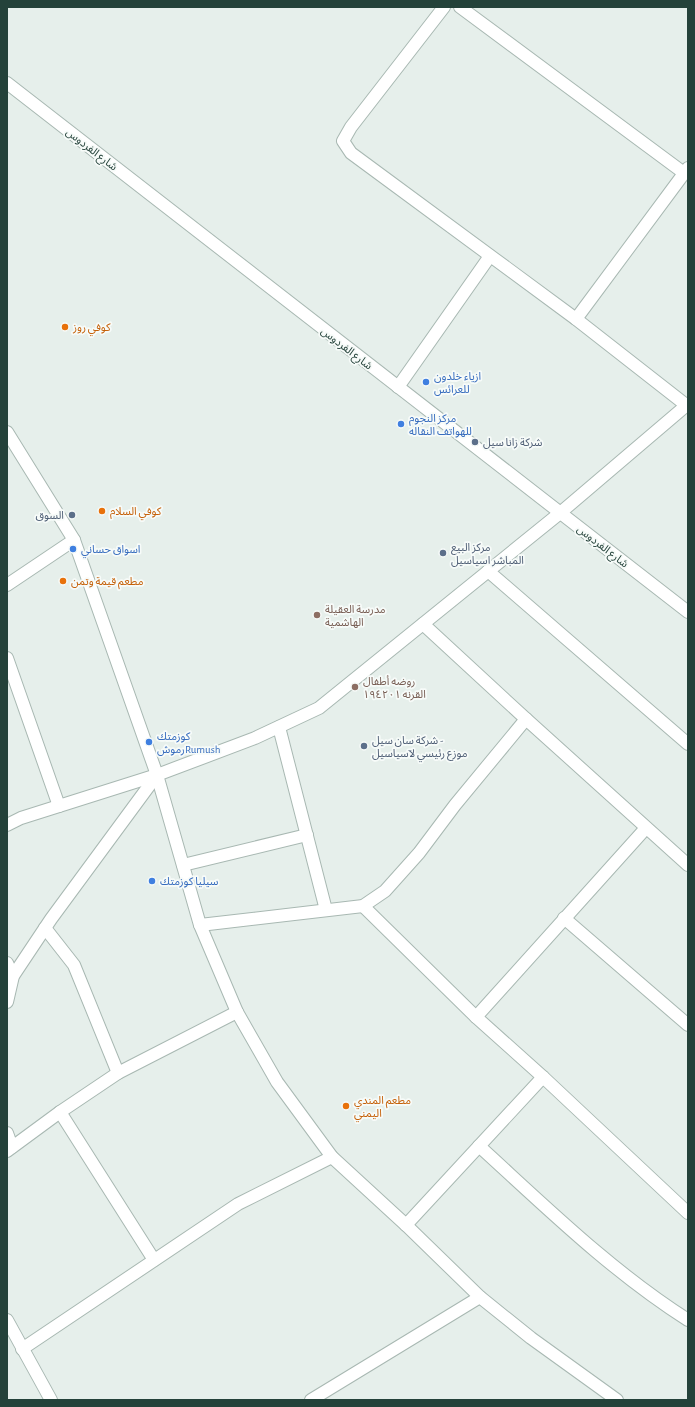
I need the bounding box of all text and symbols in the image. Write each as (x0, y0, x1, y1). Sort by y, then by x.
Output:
street label: شارع الفردوس (63, 126, 120, 175)
marker: كوفي روز (60, 322, 70, 332)
place label: كوفي روز (72, 322, 111, 337)
street label: شارع الفردوس (318, 325, 375, 374)
place label: ازياء خلدون للعرائس (434, 371, 481, 396)
marker: ازياء خلدون للعرائس (421, 377, 431, 387)
place label: مركز النجوم للهواتف النقاله (409, 413, 472, 438)
marker: مركز النجوم للهواتف النقاله (396, 419, 406, 429)
marker: شركة زانا سيل (470, 437, 480, 447)
place label: شركة زانا سيل (483, 437, 543, 449)
marker: كوفي السلام (97, 506, 107, 516)
place label: كوفي السلام (110, 506, 162, 521)
place label: السوق (35, 510, 64, 522)
marker: السوق (67, 510, 77, 520)
street label: شارع الفردوس (574, 523, 631, 572)
place label: مركز البيع المباشر اسياسيل (451, 542, 524, 567)
marker: اسواق حساني (68, 544, 78, 554)
place label: اسواق حساني (81, 544, 140, 559)
marker: مركز البيع المباشر اسياسيل (438, 548, 448, 558)
marker: مطعم قيمة وتمن (58, 576, 68, 586)
place label: مطعم قيمة وتمن (71, 576, 144, 590)
place label: مدرسة العقيلة الهاشمية (325, 604, 386, 629)
marker: مدرسة العقيلة الهاشمية (312, 610, 322, 620)
place label: روضه أطفال القرنه ١٩٤٢٠١ (363, 675, 426, 701)
marker: روضه أطفال القرنه ١٩٤٢٠١ (350, 682, 360, 692)
place label: كوزمتك رموشRumush (157, 731, 220, 756)
place label: شركة سان سيل - موزع رئيسي لآسياسيل (372, 735, 468, 763)
marker: كوزمتك رموشRumush (144, 737, 154, 747)
marker: شركة سان سيل - موزع رئيسي لآسياسيل (359, 741, 369, 751)
marker: سيليا كوزمتك (147, 876, 157, 886)
place label: سيليا كوزمتك (160, 876, 219, 888)
place label: مطعم المندي اليمني (354, 1095, 411, 1123)
marker: مطعم المندي اليمني (341, 1101, 351, 1111)

